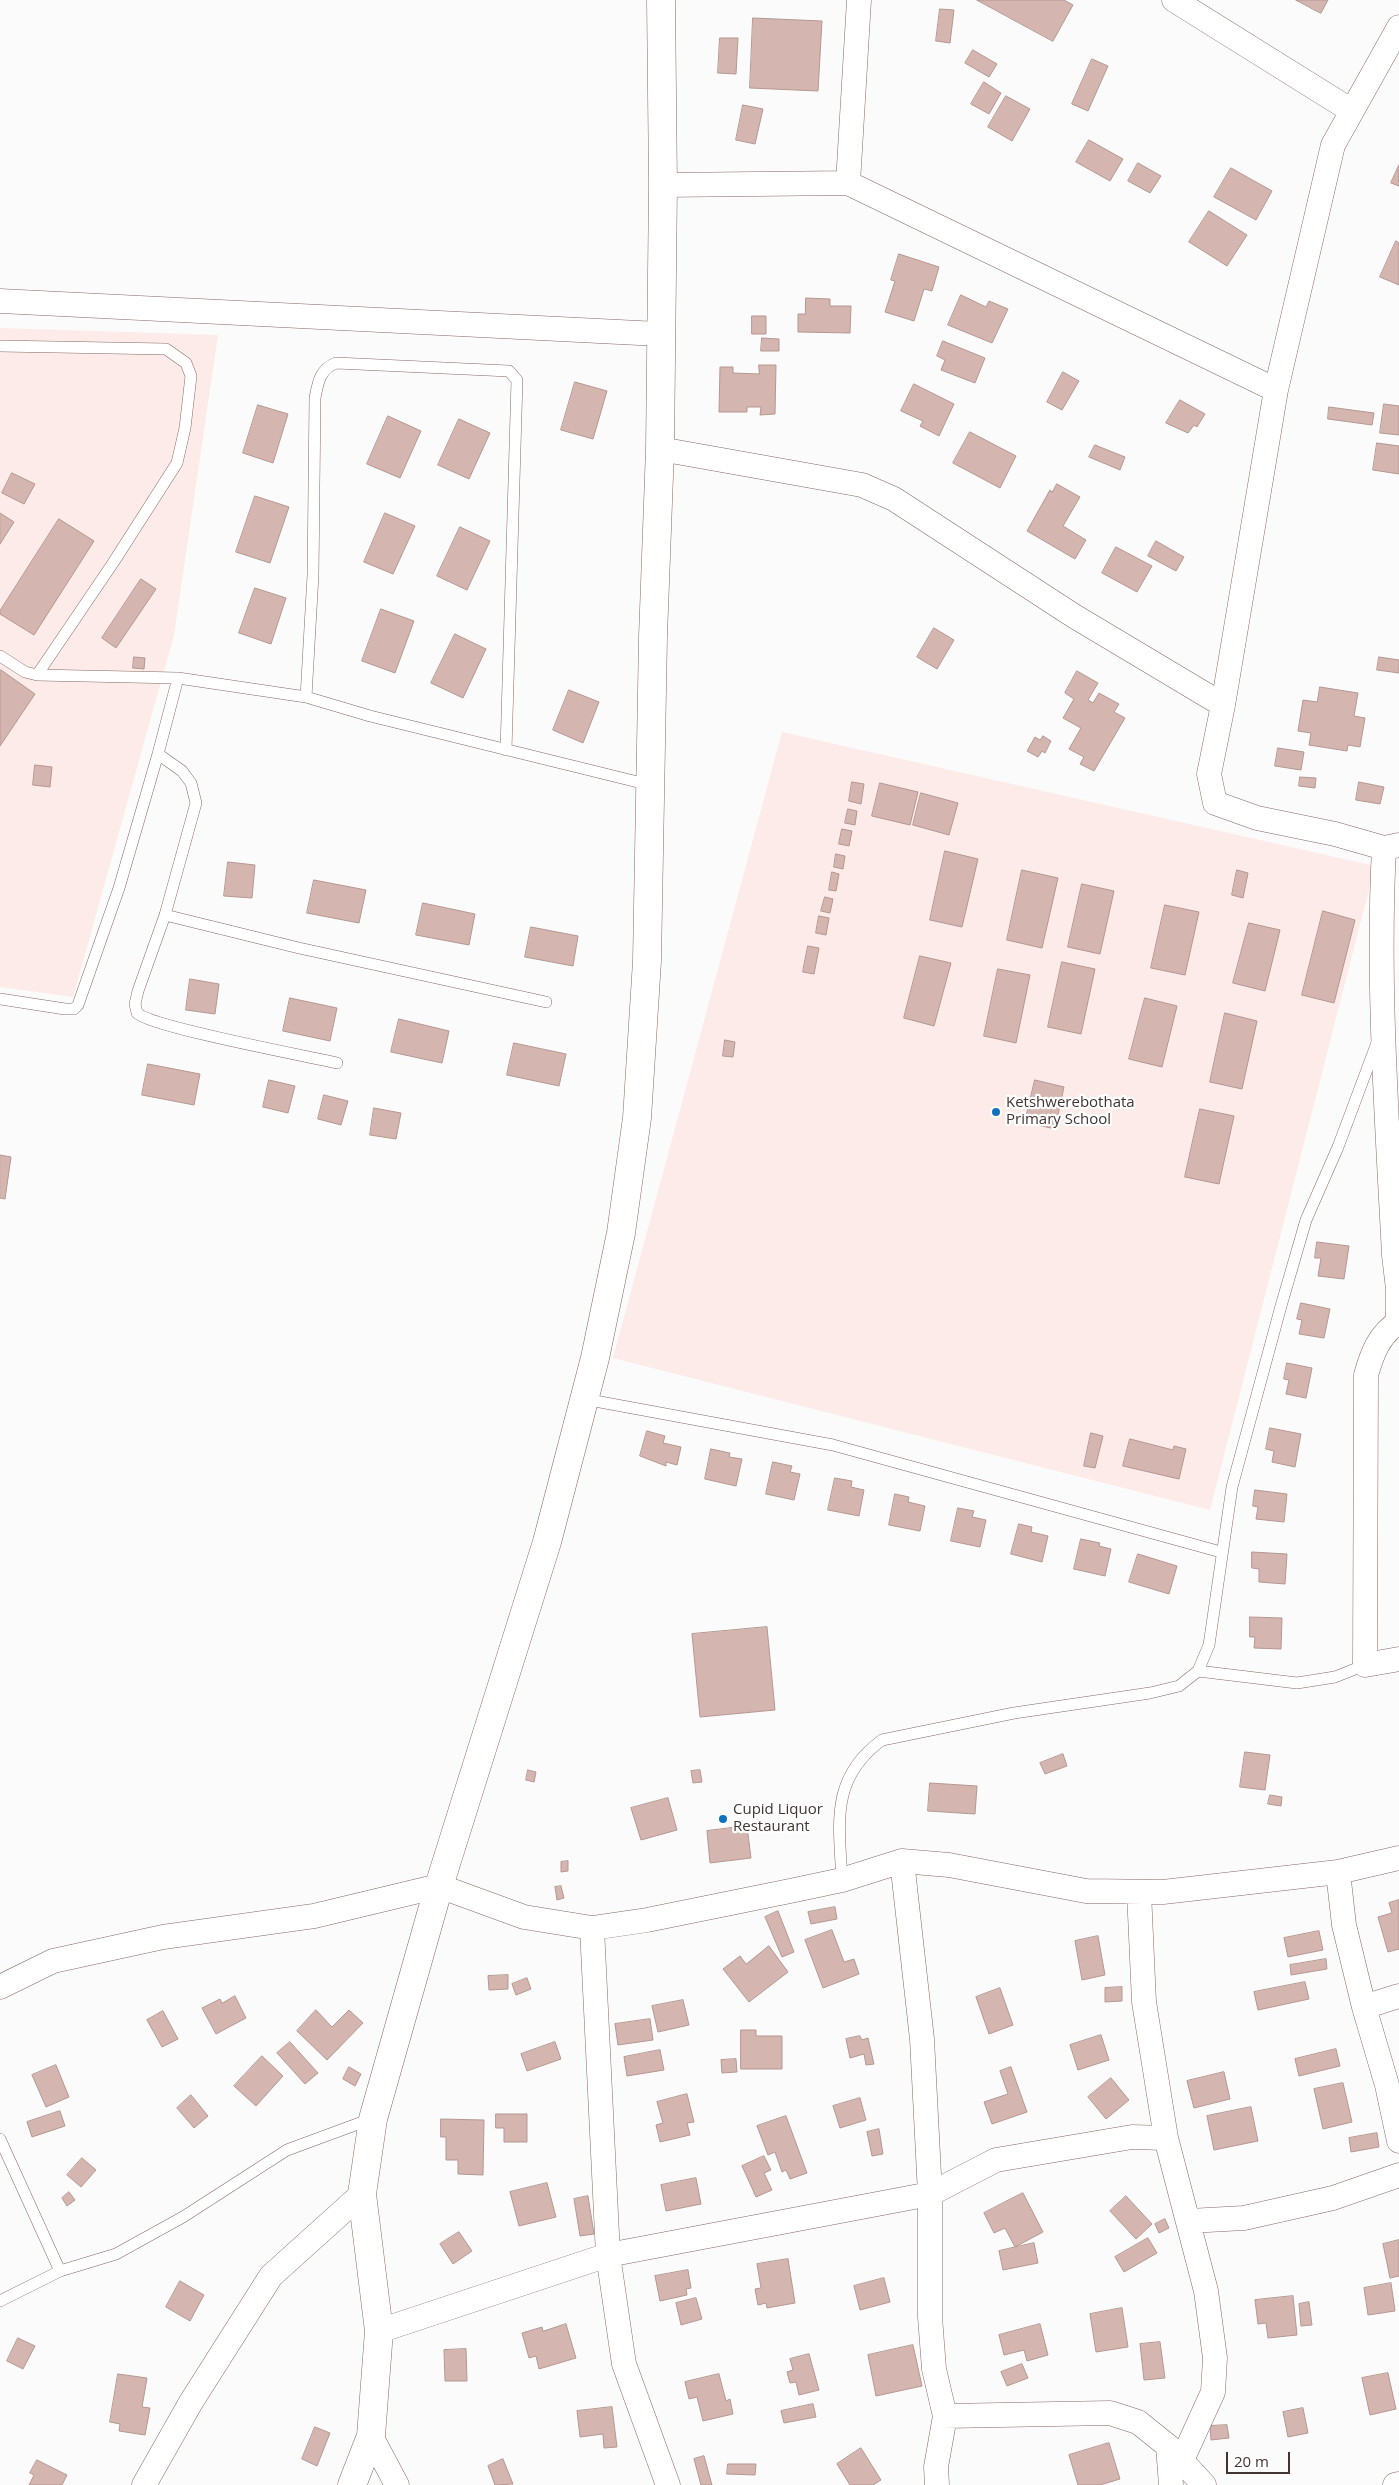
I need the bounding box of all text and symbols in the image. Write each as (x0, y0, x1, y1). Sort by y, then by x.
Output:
place label: Ketshwerebothata Primary School (1006, 1094, 1135, 1129)
marker: Ketshwerebothata Primary School (990, 1106, 1002, 1118)
place label: Cupid Liquor Restaurant (733, 1801, 823, 1836)
marker: Cupid Liquor Restaurant (717, 1813, 729, 1825)
scale bar (1229, 2442, 1293, 2474)
text: 20 m (1234, 2451, 1269, 2471)

